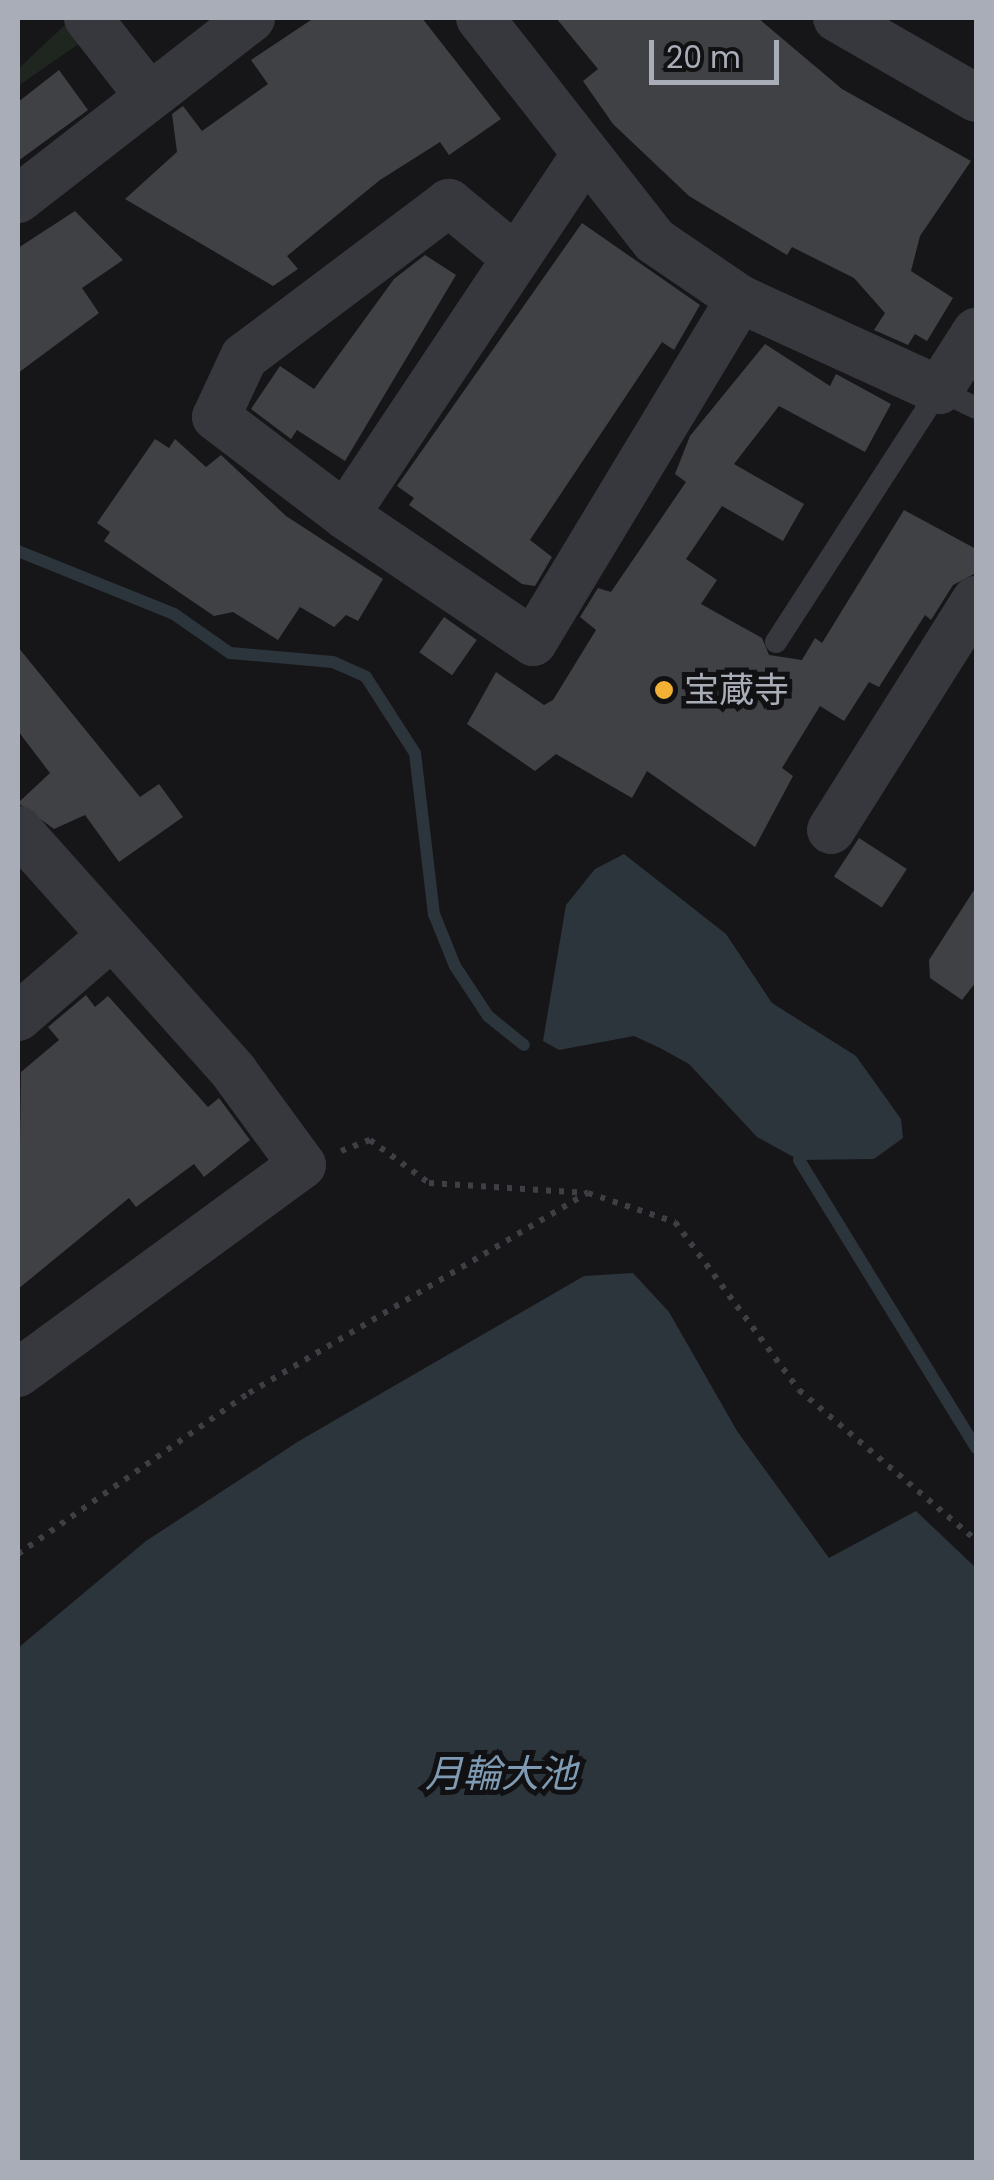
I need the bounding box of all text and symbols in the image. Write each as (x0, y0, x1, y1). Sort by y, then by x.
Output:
scale bar (654, 20, 784, 82)
text: 20 m (666, 36, 741, 79)
place label: 宝蔵寺 (684, 669, 789, 711)
marker: 宝蔵寺 (653, 679, 675, 701)
water label: 月輪大池 (425, 1751, 577, 1797)

